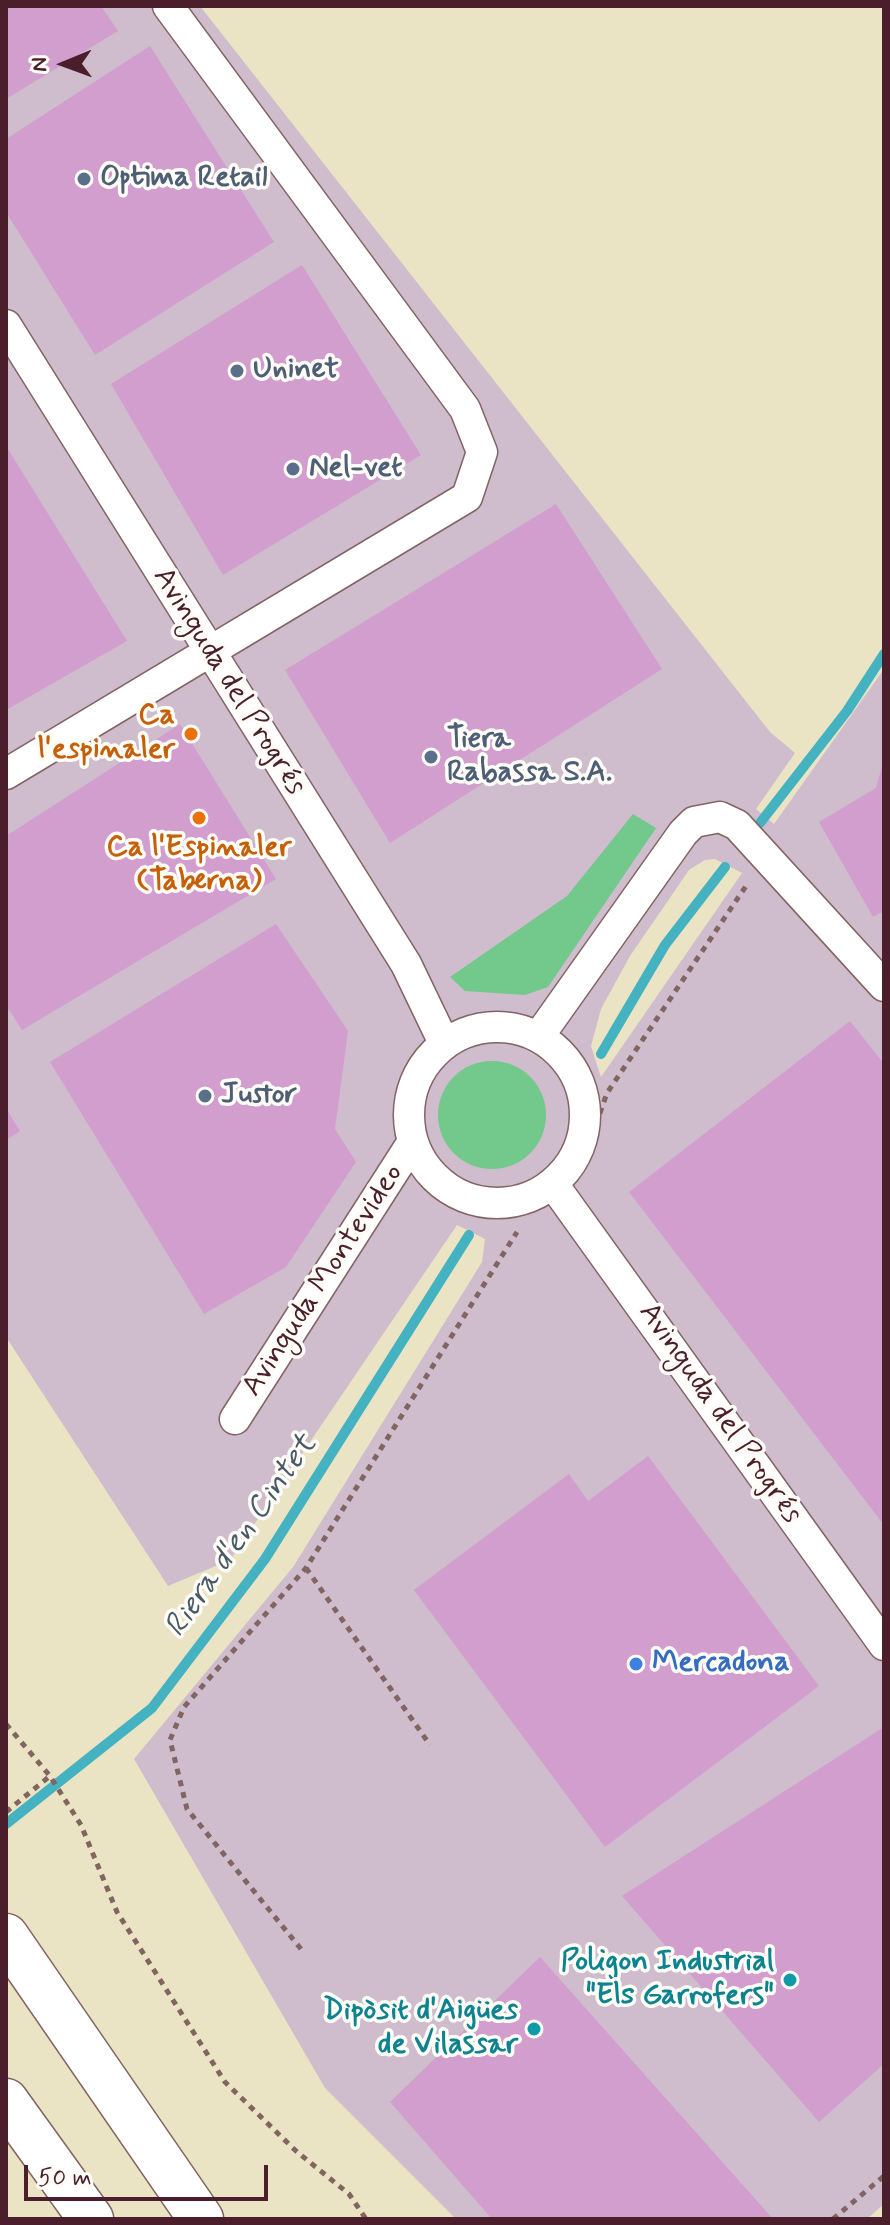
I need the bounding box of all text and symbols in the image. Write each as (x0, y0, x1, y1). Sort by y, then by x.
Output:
north arrow (24, 24, 104, 104)
text: N (26, 57, 54, 72)
place label: Optima Retail (100, 161, 267, 197)
marker: Optima Retail (75, 170, 93, 188)
place label: Uninet (253, 353, 339, 389)
marker: Uninet (228, 362, 246, 380)
place label: Nel-vet (309, 451, 402, 487)
marker: Nel-vet (284, 460, 302, 478)
street label: Avinguda del Progrés (143, 562, 313, 802)
place label: Ca l'espinaler (38, 699, 175, 770)
place label: Tiera Rabassa S.A. (447, 722, 612, 792)
marker: Ca l'espinaler (182, 725, 200, 743)
marker: Tiera Rabassa S.A. (422, 748, 440, 766)
marker: Ca l'Espinaler (Taberna) (190, 809, 208, 827)
place label: Ca l'Espinaler (Taberna) (107, 831, 291, 902)
place label: Justor (221, 1078, 297, 1114)
marker: Justor (196, 1087, 214, 1105)
street label: Avinguda Montevideo (235, 1158, 413, 1404)
street label: Avinguda del Progrés (629, 1297, 809, 1531)
water label: Riera d'en Cintet (158, 1428, 326, 1646)
place label: Mercadona (652, 1646, 790, 1682)
marker: Mercadona (627, 1655, 645, 1673)
place label: Poligon Industrial "Els Garrofers" (561, 1945, 774, 2016)
marker: Poligon Industrial "Els Garrofers" (781, 1971, 799, 1989)
place label: Dipòsit d'Aigües de Vilassar (323, 1994, 518, 2064)
marker: Dipòsit d'Aigües de Vilassar (525, 2020, 543, 2038)
scale bar (28, 2149, 272, 2199)
text: 50 m (38, 2163, 92, 2194)

